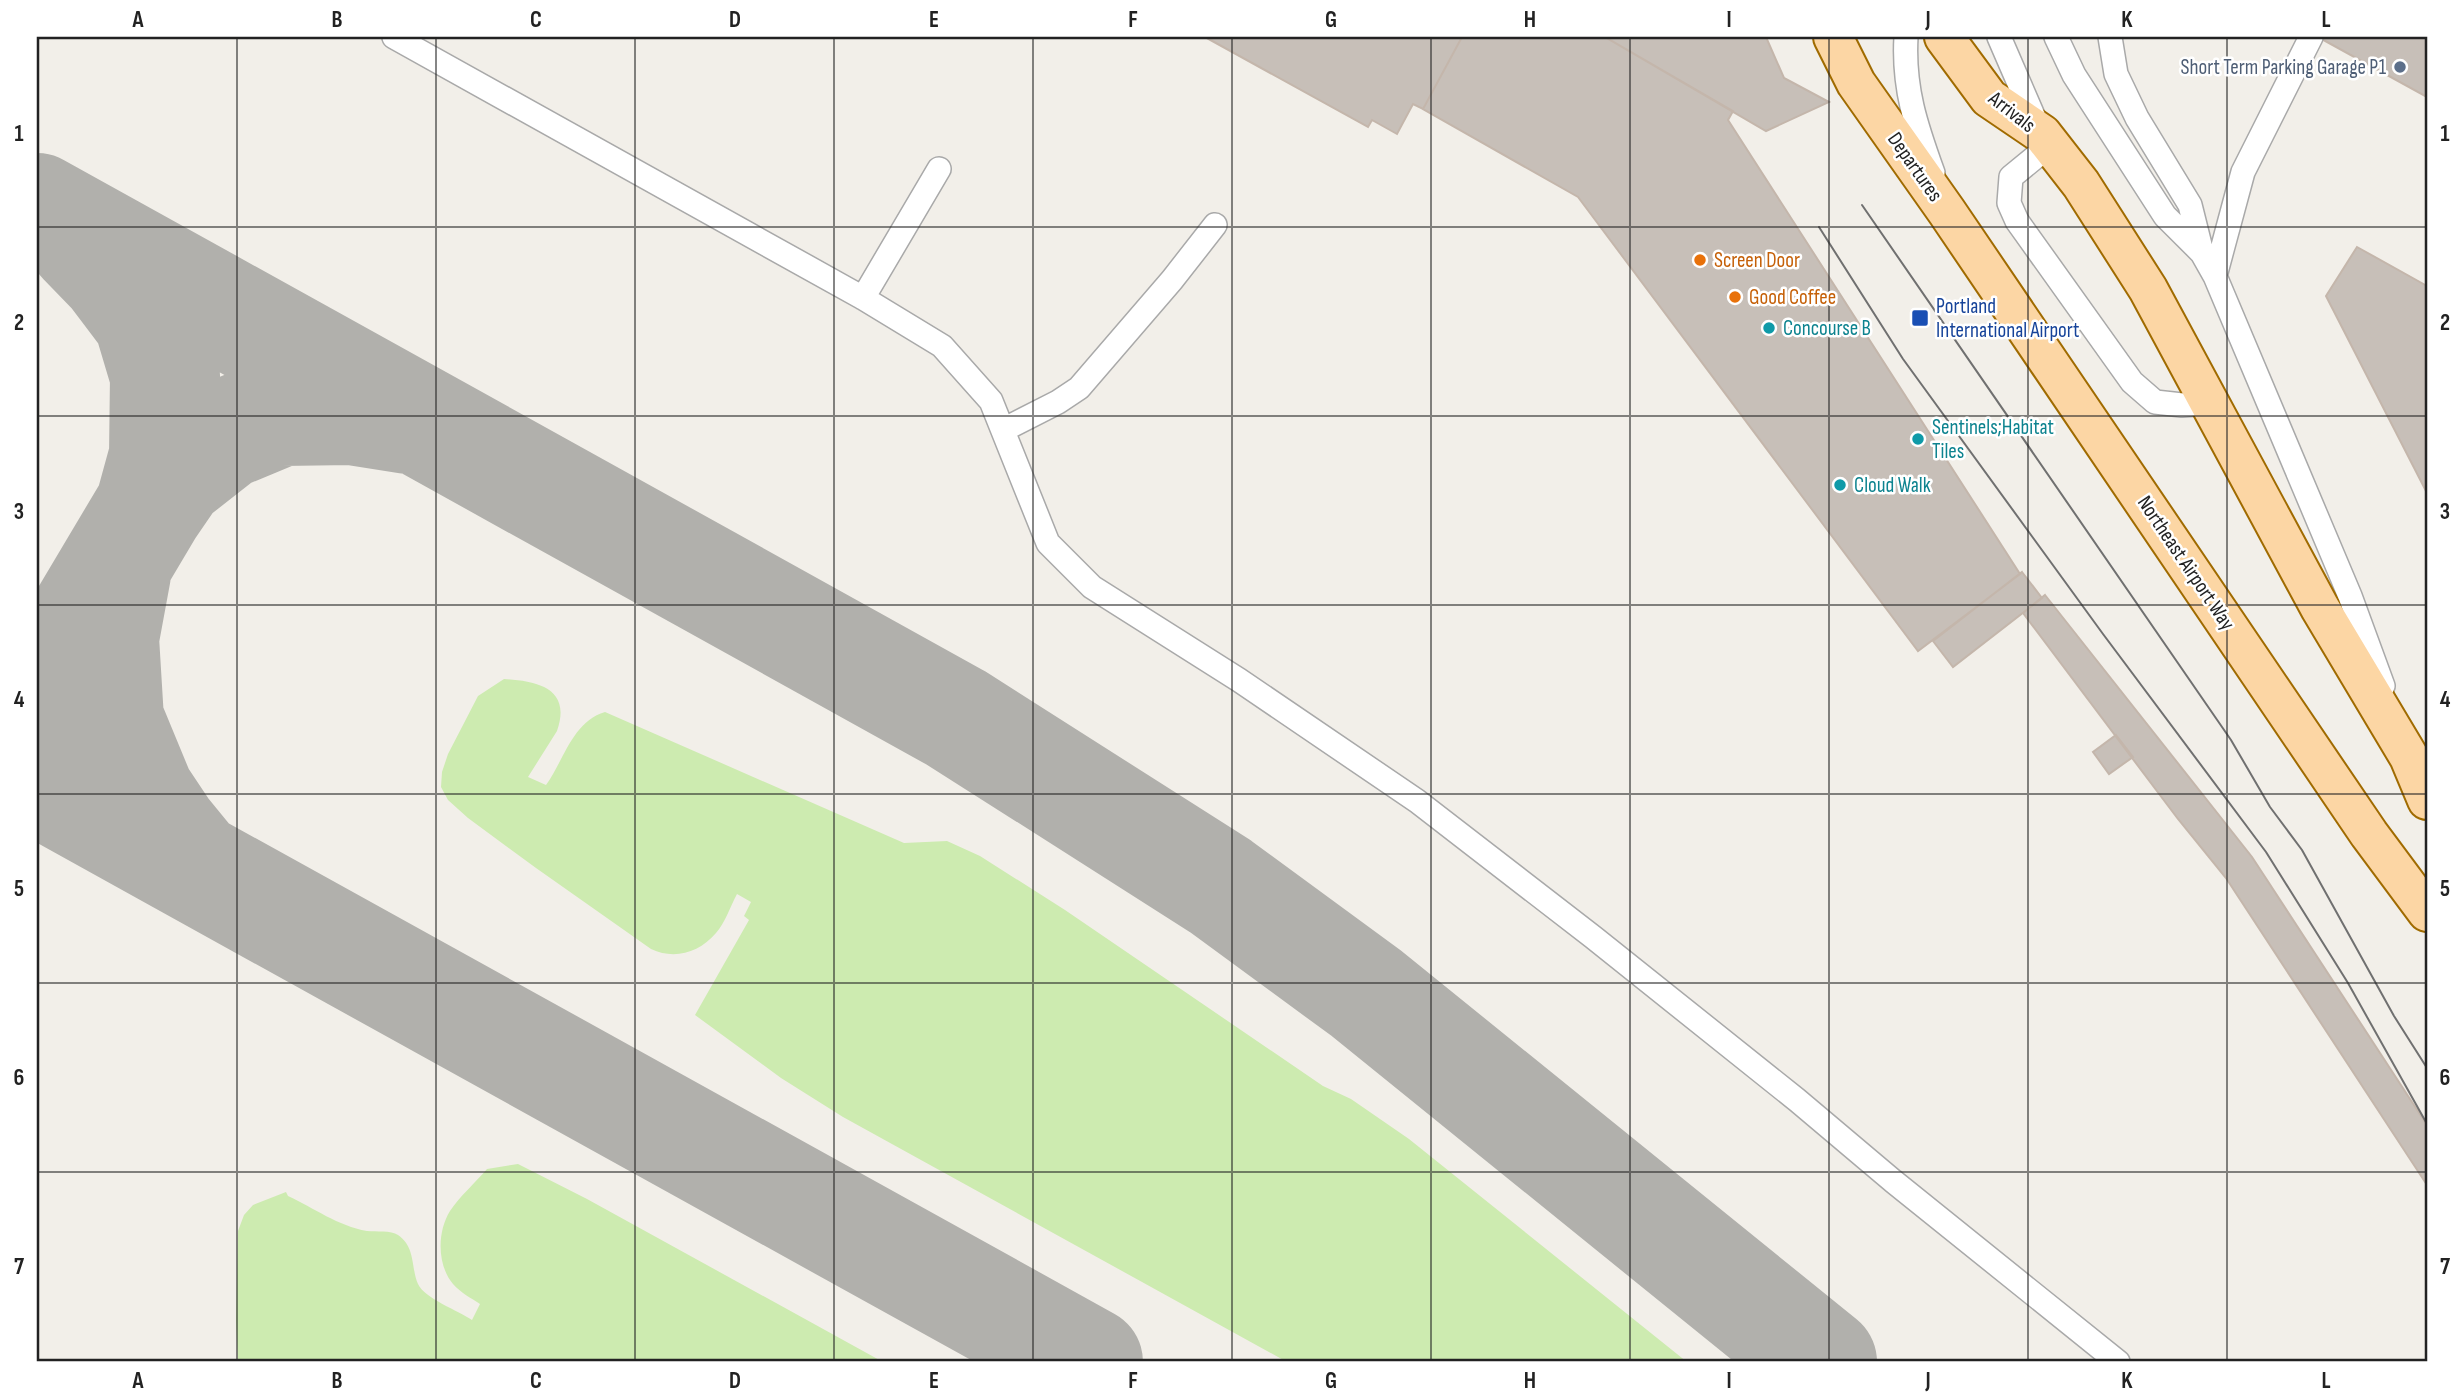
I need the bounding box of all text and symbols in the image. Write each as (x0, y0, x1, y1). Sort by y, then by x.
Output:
text: A (132, 6, 145, 34)
text: B (332, 6, 343, 34)
text: C (530, 6, 542, 34)
text: D (729, 6, 741, 34)
text: E (929, 6, 939, 34)
text: F (1128, 6, 1138, 34)
text: G (1325, 6, 1337, 34)
text: H (1524, 6, 1536, 34)
text: I (1726, 6, 1732, 34)
text: J (1924, 6, 1931, 34)
text: K (2121, 6, 2133, 34)
text: L (2321, 6, 2331, 34)
place label: Short Term Parking Garage P1 (2180, 55, 2387, 80)
marker: Short Term Parking Garage P1 (2392, 59, 2408, 75)
street label: Arrivals (1983, 85, 2040, 138)
text: 1 (14, 120, 24, 148)
text: 1 (2440, 120, 2450, 148)
street label: Departures (1882, 128, 1948, 206)
place label: Screen Door (1714, 248, 1800, 273)
marker: Screen Door (1692, 252, 1708, 268)
place label: Good Coffee (1749, 285, 1836, 310)
marker: Good Coffee (1727, 289, 1743, 305)
place label: Portland International Airport (1936, 294, 2080, 343)
marker: Portland International Airport (1910, 308, 1930, 328)
text: 2 (14, 309, 24, 337)
text: 2 (2440, 309, 2450, 337)
place label: Concourse B (1783, 316, 1871, 341)
marker: Concourse B (1761, 320, 1777, 336)
place label: Sentinels;Habitat Tiles (1932, 415, 2054, 464)
marker: Sentinels;Habitat Tiles (1910, 431, 1926, 447)
place label: Cloud Walk (1854, 473, 1931, 498)
marker: Cloud Walk (1832, 477, 1848, 493)
street label: Northeast Airport Way (2132, 491, 2240, 635)
text: 3 (14, 498, 24, 526)
text: 3 (2440, 498, 2450, 526)
text: 4 (14, 686, 25, 714)
text: 4 (2440, 686, 2451, 714)
text: 5 (14, 875, 24, 903)
text: 5 (2440, 875, 2450, 903)
text: 6 (14, 1064, 24, 1092)
text: 6 (2440, 1064, 2450, 1092)
text: 7 (14, 1253, 24, 1281)
text: 7 (2440, 1253, 2450, 1281)
text: A (132, 1367, 145, 1395)
text: B (332, 1367, 343, 1395)
text: C (530, 1367, 542, 1395)
text: D (729, 1367, 741, 1395)
text: E (929, 1367, 939, 1395)
text: F (1128, 1367, 1138, 1395)
text: G (1325, 1367, 1337, 1395)
text: H (1524, 1367, 1536, 1395)
text: I (1726, 1367, 1732, 1395)
text: J (1924, 1367, 1931, 1395)
text: K (2121, 1367, 2133, 1395)
text: L (2321, 1367, 2331, 1395)

